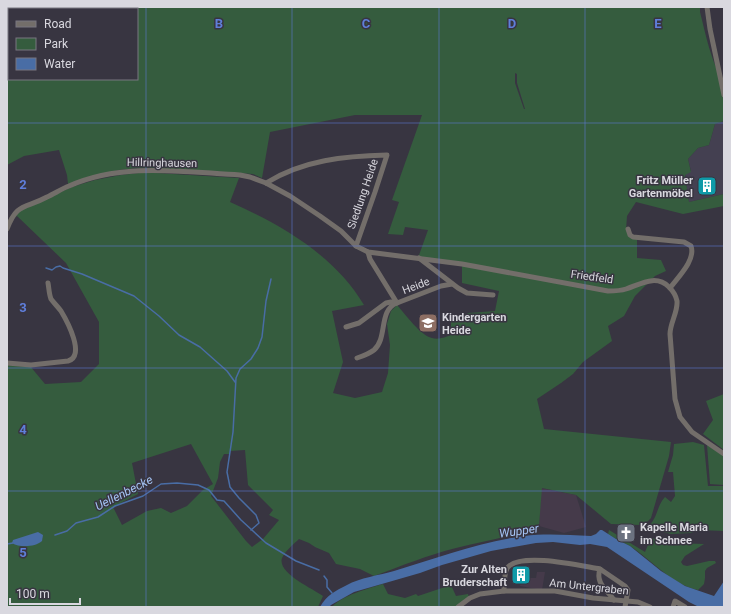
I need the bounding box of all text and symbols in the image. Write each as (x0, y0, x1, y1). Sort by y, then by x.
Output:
legend (8, 8, 138, 80)
text: B (215, 16, 223, 31)
text: C (362, 16, 371, 31)
text: D (508, 16, 516, 31)
text: E (654, 16, 662, 31)
text: Road (44, 17, 72, 31)
text: Park (44, 37, 69, 51)
text: Water (44, 57, 75, 71)
street label: Hillringhausen (127, 156, 197, 170)
street label: Siedlung Heide (345, 157, 381, 231)
place label: Fritz Müller Gartenmöbel (629, 174, 693, 200)
building icon: Fritz Müller Gartenmöbel (696, 175, 718, 197)
text: 2 (19, 177, 27, 192)
street label: Friedfeld (570, 268, 614, 286)
street label: Heide (400, 275, 432, 297)
text: 3 (19, 300, 27, 315)
place label: Kindergarten Heide (442, 311, 506, 337)
school or university icon: Kindergarten Heide (417, 312, 439, 334)
text: 4 (19, 422, 27, 437)
water label: Uellenbecke (93, 473, 155, 513)
water label: Wupper (498, 521, 541, 541)
place label: Kapelle Maria im Schnee (640, 521, 708, 547)
church icon: Kapelle Maria im Schnee (615, 522, 637, 544)
text: 5 (19, 545, 27, 560)
place label: Zur Alten Bruderschaft (443, 563, 507, 589)
building icon: Zur Alten Bruderschaft (510, 564, 532, 586)
street label: Am Untergraben (549, 576, 629, 598)
scale bar (10, 580, 80, 606)
text: 100 m (16, 587, 50, 601)

